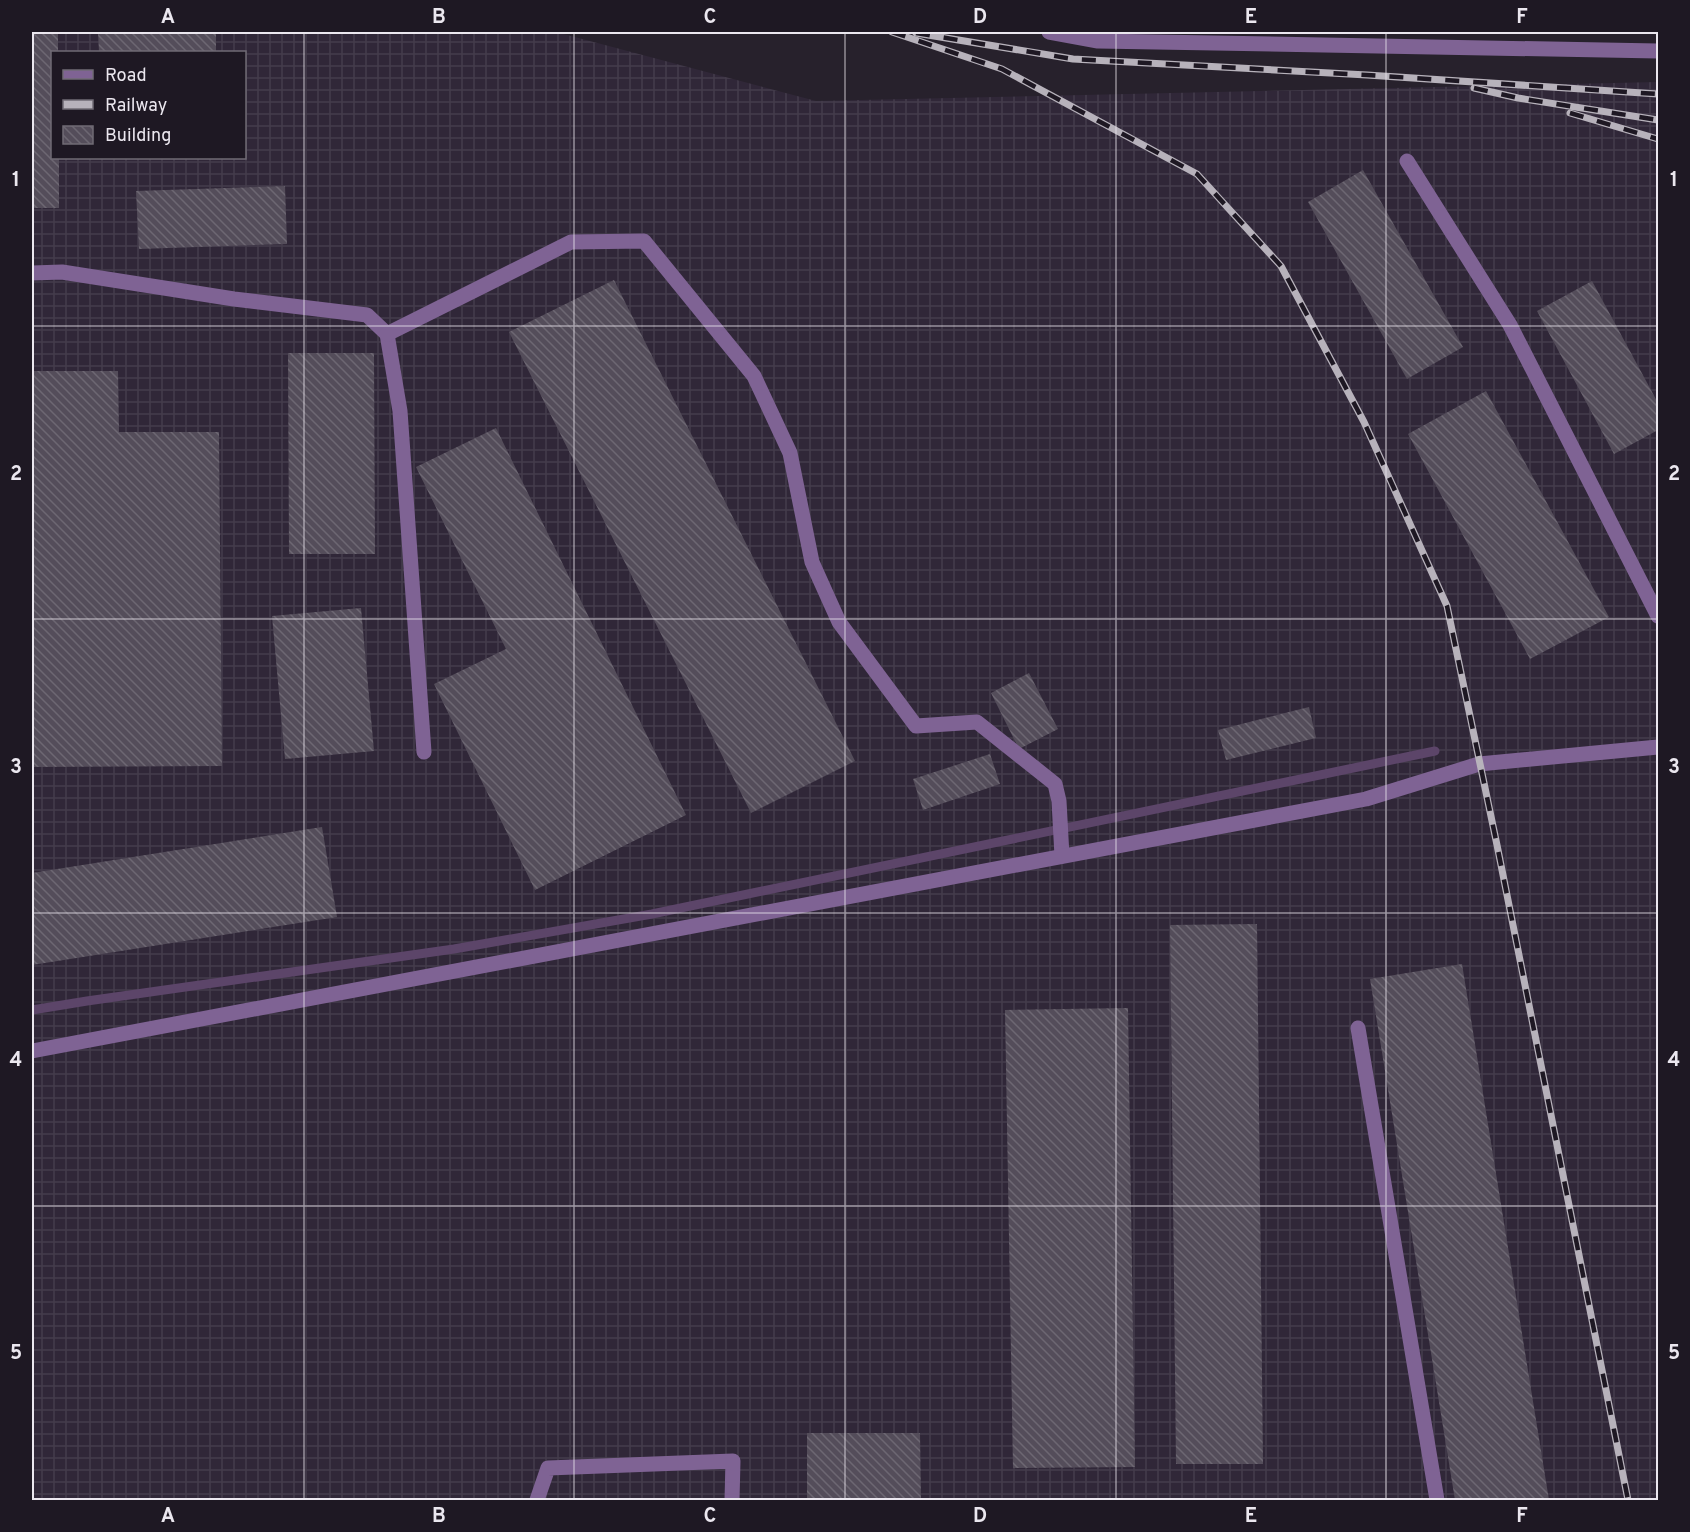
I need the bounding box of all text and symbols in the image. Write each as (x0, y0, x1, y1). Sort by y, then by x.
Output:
text: A (161, 5, 175, 31)
text: B (432, 5, 446, 31)
text: C (704, 5, 716, 31)
text: D (973, 5, 987, 31)
text: E (1245, 5, 1257, 31)
text: F (1516, 5, 1528, 31)
legend (51, 51, 246, 159)
text: Road (105, 65, 147, 88)
text: Railway (105, 95, 167, 118)
text: Building (105, 125, 171, 148)
text: 1 (12, 168, 20, 194)
text: 1 (1670, 168, 1678, 194)
text: 2 (10, 462, 22, 488)
text: 2 (1668, 462, 1680, 488)
text: 3 (10, 755, 22, 781)
text: 3 (1668, 755, 1680, 781)
text: 4 (10, 1048, 22, 1074)
text: 4 (1668, 1048, 1680, 1074)
text: 5 (10, 1341, 22, 1367)
text: 5 (1668, 1341, 1680, 1367)
text: A (161, 1504, 175, 1530)
text: B (432, 1504, 446, 1530)
text: C (704, 1504, 716, 1530)
text: D (973, 1504, 987, 1530)
text: E (1245, 1504, 1257, 1530)
text: F (1516, 1504, 1528, 1530)

